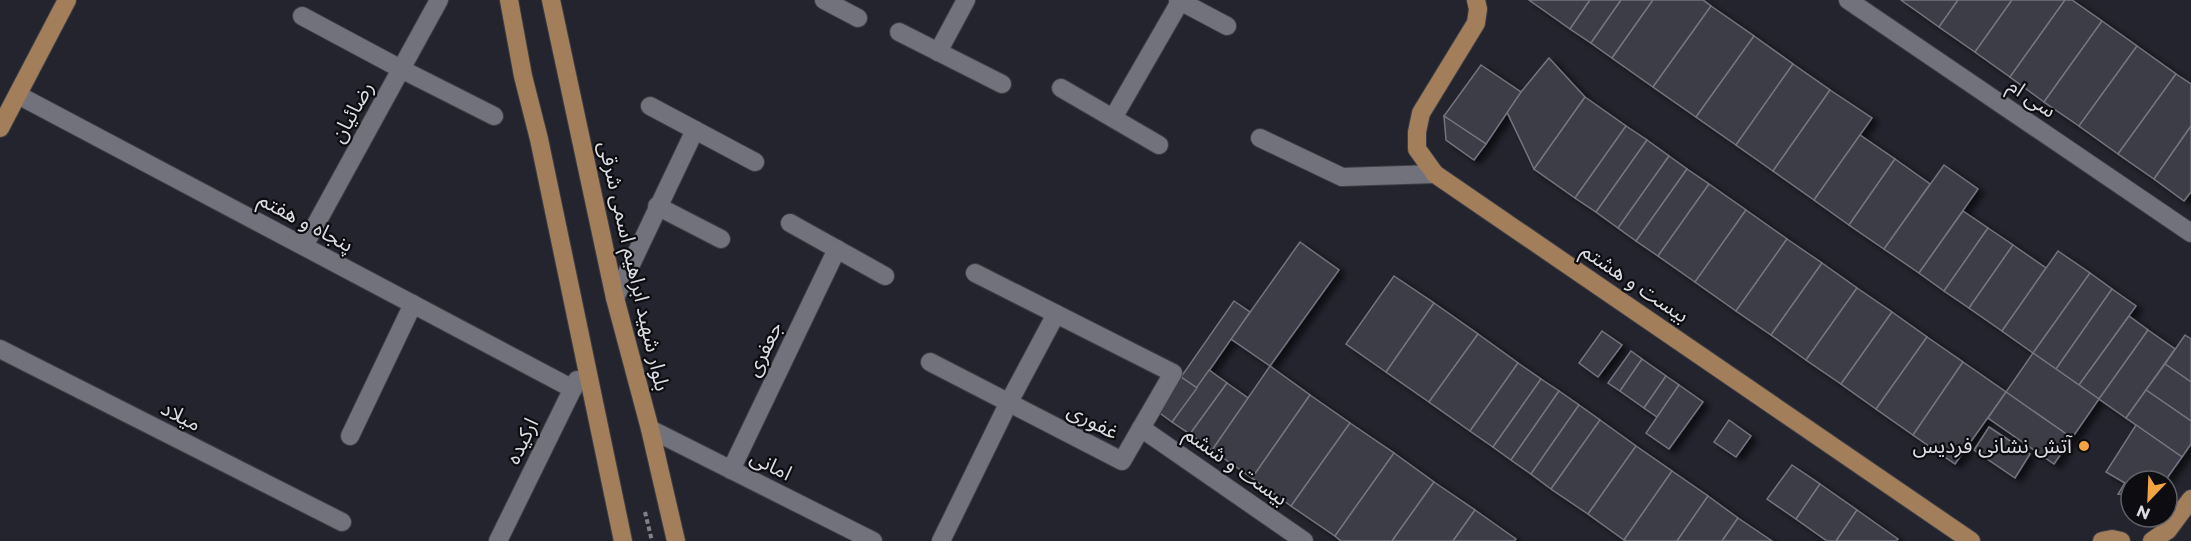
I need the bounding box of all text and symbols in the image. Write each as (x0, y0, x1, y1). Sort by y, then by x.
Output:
street label: سی ام (2001, 73, 2061, 126)
street label: رضائیان (325, 77, 379, 147)
street label: بلوار شهید ابراهیم اسمی شرقی (591, 138, 675, 394)
street label: پنجاه و هفتم (253, 186, 358, 260)
street label: بیست و هشتم (1575, 237, 1694, 330)
street label: جعفری (740, 317, 787, 380)
street label: میلاد (157, 395, 205, 436)
street label: غفوری (1063, 397, 1123, 444)
street label: ارکیده (500, 414, 543, 468)
street label: بیست و ششم (1178, 421, 1293, 513)
place label: آتش نشانی فردیس (1912, 433, 2073, 458)
marker: آتش نشانی فردیس (2077, 439, 2091, 453)
street label: امانی (746, 444, 796, 486)
north arrow (2119, 469, 2179, 529)
text: N (2134, 501, 2153, 524)

